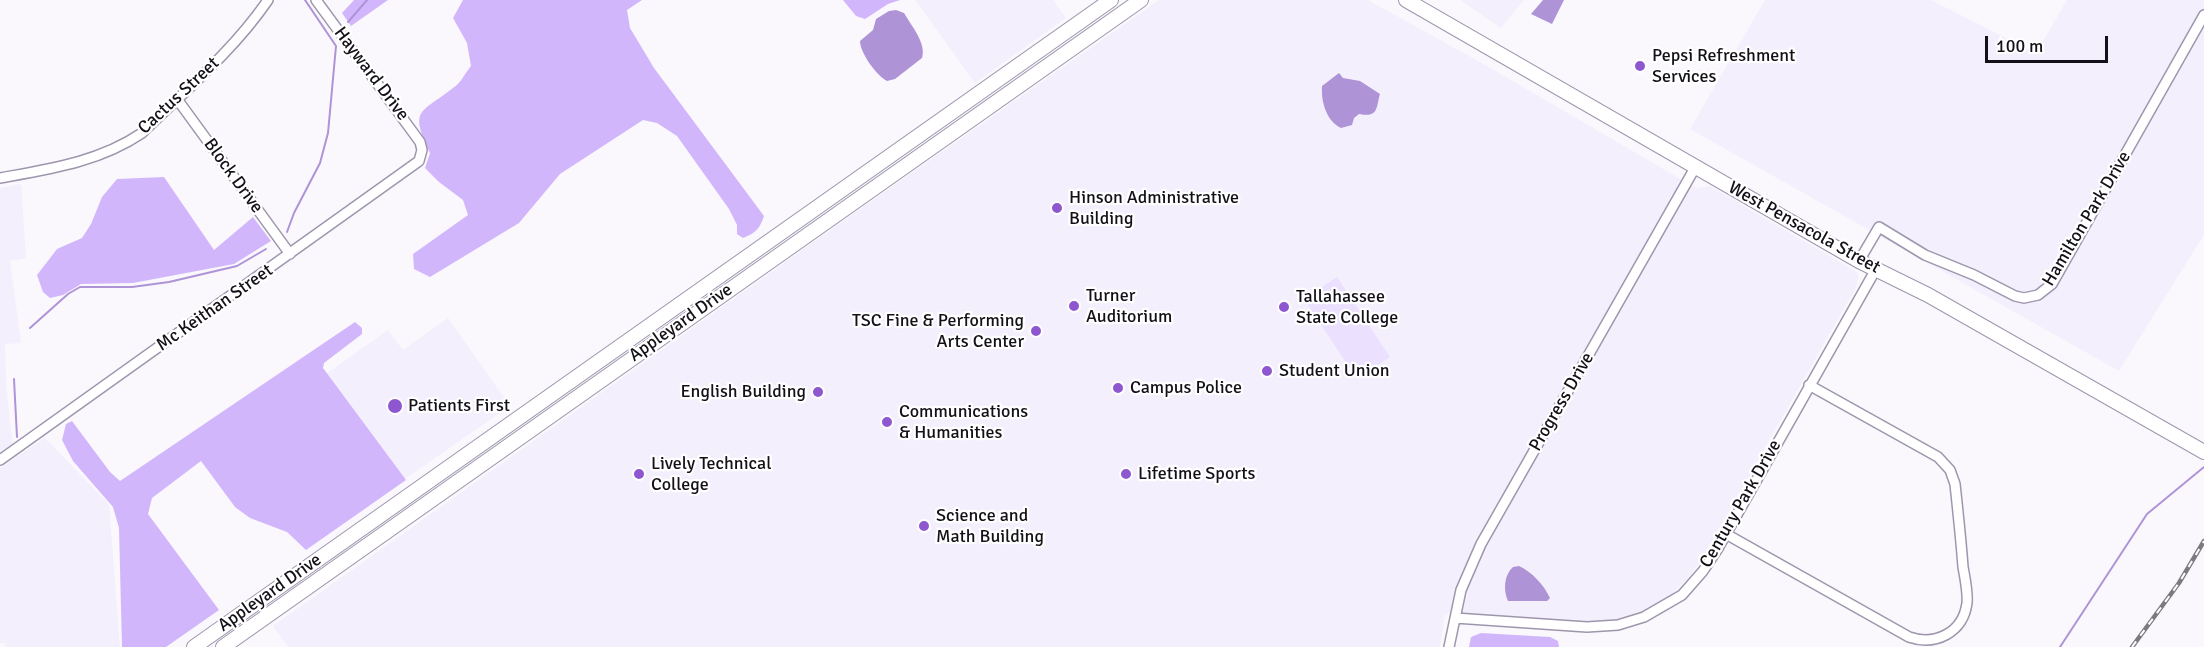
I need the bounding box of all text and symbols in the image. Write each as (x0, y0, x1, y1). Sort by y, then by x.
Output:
street label: Hayward Drive (329, 23, 413, 125)
scale bar (1988, 24, 2111, 62)
text: 100 m (1996, 35, 2043, 57)
place label: Pepsi Refreshment Services (1652, 45, 1795, 88)
street label: Cactus Street (134, 53, 224, 139)
marker: Pepsi Refreshment Services (1633, 59, 1647, 73)
street label: Block Drive (199, 134, 267, 218)
street label: Hamilton Park Drive (2038, 148, 2136, 290)
street label: West Pensacola Street (1724, 177, 1884, 279)
place label: Hinson Administrative Building (1069, 187, 1239, 230)
marker: Hinson Administrative Building (1050, 201, 1064, 215)
street label: Mc Keithan Street (153, 260, 277, 356)
street label: Appleyard Drive (625, 279, 737, 367)
place label: Turner Auditorium (1086, 285, 1172, 328)
place label: Tallahassee State College (1296, 286, 1398, 328)
marker: Turner Auditorium (1067, 299, 1081, 313)
marker: Tallahassee State College (1277, 300, 1291, 314)
place label: TSC Fine & Performing Arts Center (852, 310, 1024, 352)
marker: TSC Fine & Performing Arts Center (1029, 324, 1043, 338)
street label: Progress Drive (1525, 349, 1599, 455)
place label: Student Union (1279, 360, 1390, 382)
marker: Student Union (1260, 364, 1274, 378)
place label: Campus Police (1130, 377, 1242, 399)
place label: English Building (680, 381, 806, 403)
marker: Campus Police (1111, 381, 1125, 395)
marker: English Building (811, 385, 825, 399)
place label: Patients First (408, 395, 510, 417)
marker: Patients First (386, 397, 404, 415)
place label: Communications & Humanities (899, 401, 1028, 444)
marker: Communications & Humanities (880, 415, 894, 429)
street label: Century Park Drive (1696, 436, 1786, 572)
place label: Lively Technical College (651, 453, 771, 496)
place label: Lifetime Sports (1138, 463, 1255, 485)
marker: Lively Technical College (632, 467, 646, 481)
marker: Lifetime Sports (1119, 467, 1133, 481)
place label: Science and Math Building (936, 505, 1044, 548)
marker: Science and Math Building (917, 519, 931, 533)
street label: Appleyard Drive (214, 549, 326, 637)

